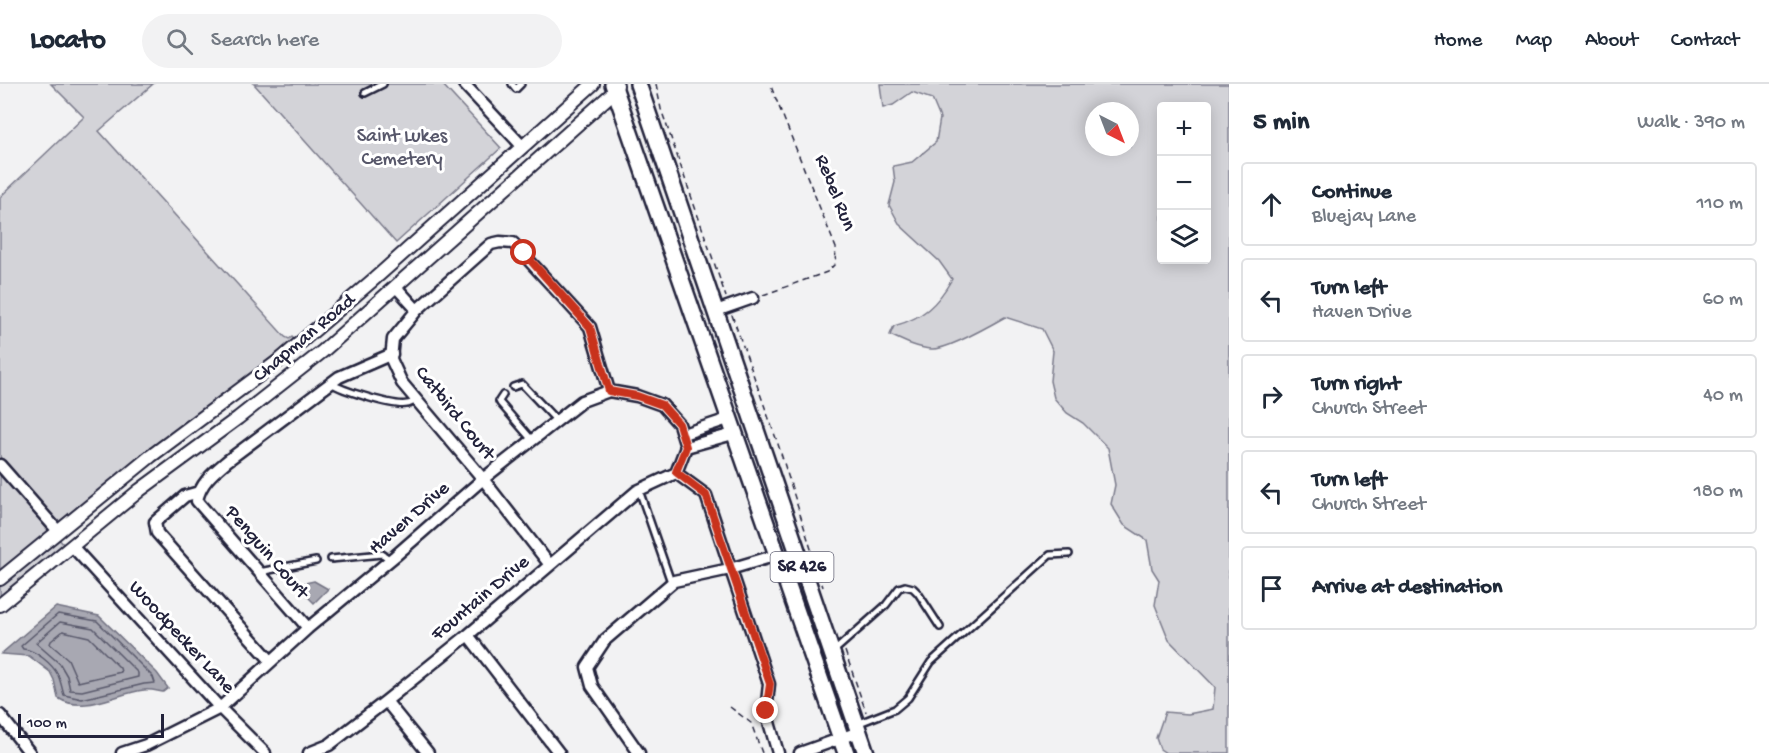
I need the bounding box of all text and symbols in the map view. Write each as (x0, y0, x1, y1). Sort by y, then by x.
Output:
search box (142, 14, 562, 68)
text: Locato (30, 25, 106, 58)
icon: search (163, 25, 196, 58)
text: Search here (211, 28, 319, 54)
text: Home (1434, 29, 1482, 54)
text: Map (1515, 29, 1552, 54)
text: About (1585, 29, 1638, 54)
text: Contact (1671, 29, 1739, 54)
north arrow (1085, 102, 1139, 156)
map controls (1157, 102, 1211, 264)
button: + (1157, 102, 1211, 156)
text: 5 min (1253, 108, 1309, 139)
text: Walk · 390 m (1637, 112, 1745, 135)
park label: Saint Lukes Cemetery (357, 126, 448, 172)
street label: Rebel Run (808, 152, 860, 235)
button: − (1157, 156, 1211, 210)
text: Continue (1312, 180, 1392, 206)
icon: ahead (1255, 188, 1288, 221)
text: 110 m (1697, 193, 1743, 216)
text: Bluejay Lane (1312, 206, 1416, 229)
button: layers (1157, 210, 1211, 264)
route start (510, 239, 536, 265)
text: Turn left (1312, 276, 1386, 302)
icon: left (1255, 284, 1288, 317)
street label: Chapman Road (249, 288, 362, 388)
text: 60 m (1703, 289, 1743, 312)
text: Haven Drive (1312, 302, 1412, 325)
street label: Catbird Court (409, 362, 500, 467)
text: Turn right (1312, 372, 1400, 398)
icon: right (1255, 380, 1288, 413)
text: 40 m (1703, 385, 1743, 408)
text: Church Street (1312, 398, 1426, 421)
text: Turn left (1312, 468, 1386, 494)
icon: left (1255, 476, 1288, 509)
street label: Haven Drive (365, 477, 456, 560)
text: 180 m (1694, 481, 1743, 504)
text: Church Street (1312, 494, 1426, 517)
street label: Penguin Court (219, 501, 314, 606)
street label: Fountain Drive (427, 551, 535, 647)
road number: SR 426 (770, 552, 834, 582)
icon: arrive (1255, 572, 1288, 605)
text: Arrive at destination (1312, 575, 1502, 601)
street label: Woodpecker Lane (123, 577, 240, 700)
route end (752, 697, 778, 723)
scale bar (18, 711, 164, 738)
text: 100 m (27, 715, 67, 734)

